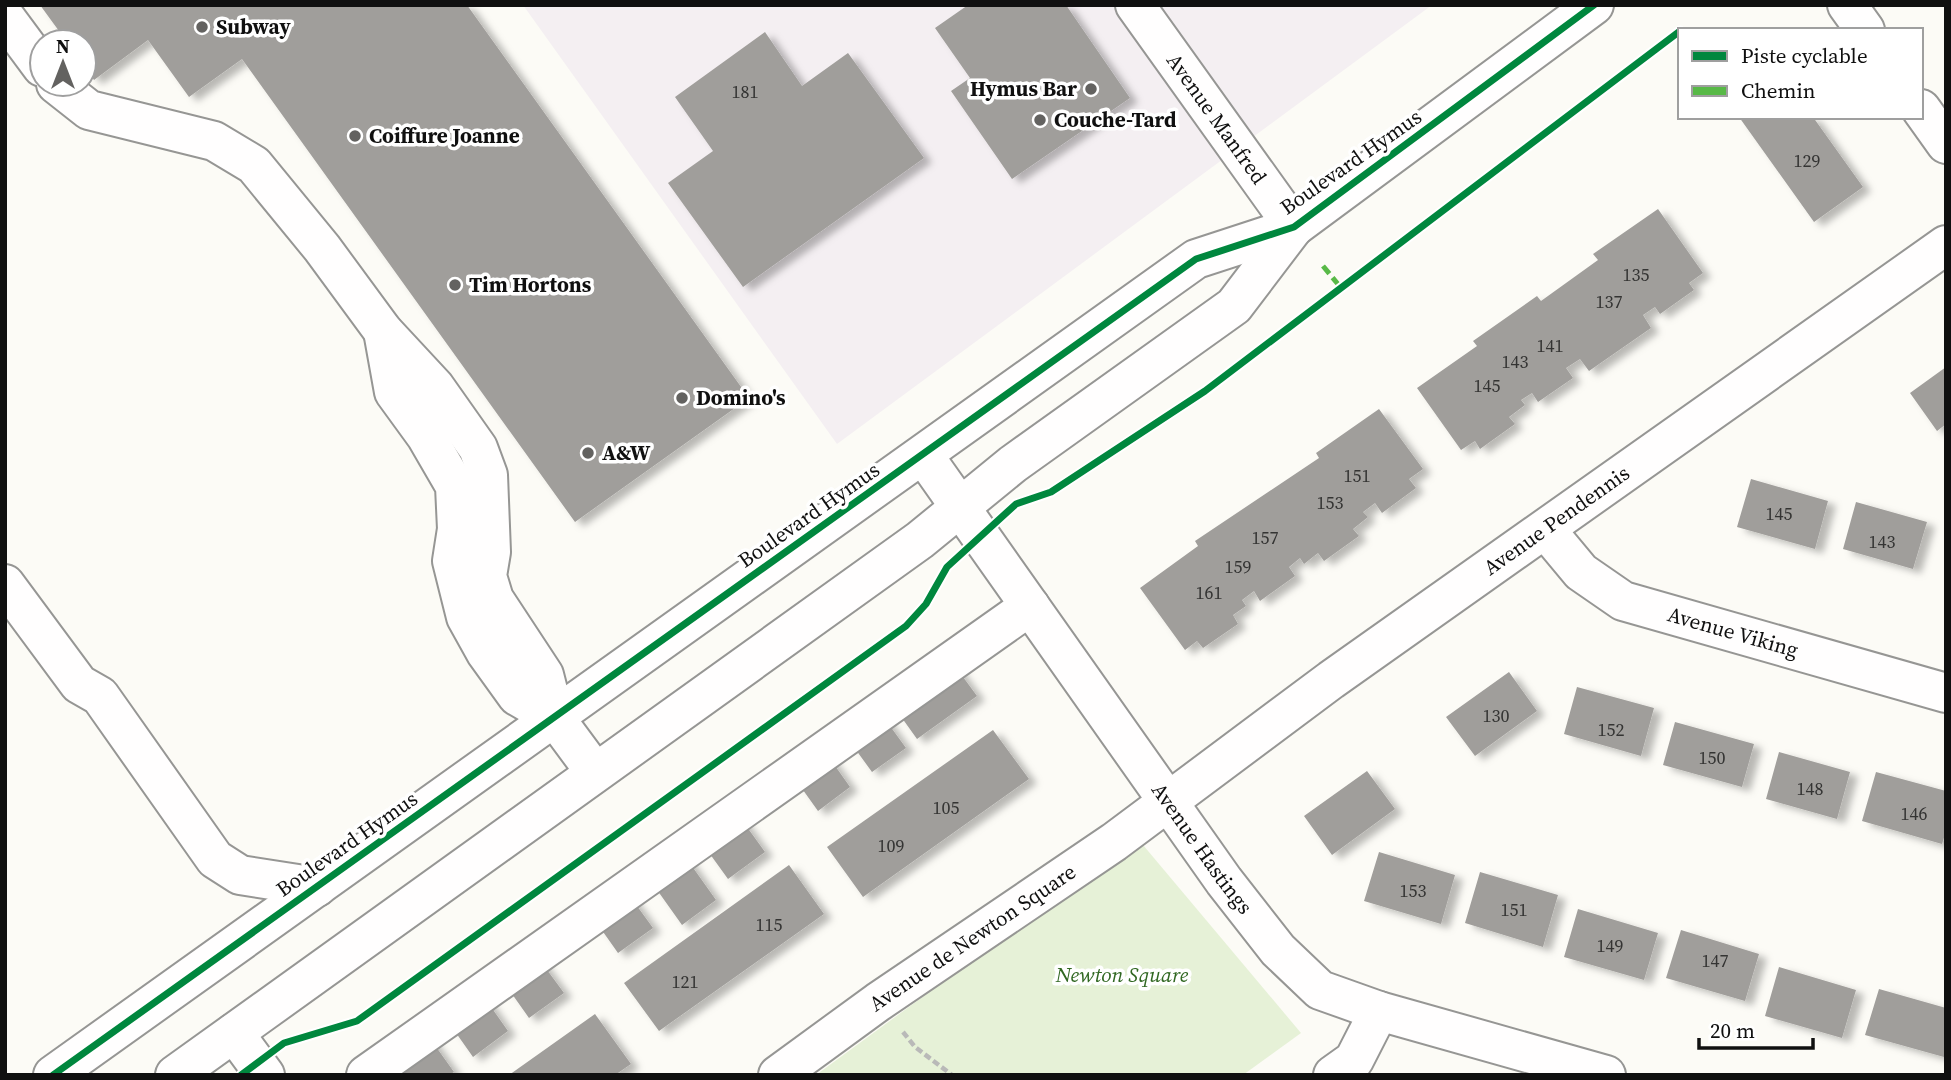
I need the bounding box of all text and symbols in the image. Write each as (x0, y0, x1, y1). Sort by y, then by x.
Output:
place label: Subway (216, 12, 291, 41)
marker: Subway (194, 19, 210, 35)
north arrow (28, 28, 98, 98)
legend (1678, 28, 1923, 119)
text: N (56, 33, 70, 59)
text: Piste cyclable (1741, 41, 1868, 70)
street label: Avenue Manfred (1160, 47, 1274, 190)
place label: Hymus Bar (970, 74, 1077, 103)
text: Chemin (1741, 76, 1816, 105)
house number: 181 (732, 79, 759, 104)
marker: Hymus Bar (1083, 81, 1099, 97)
street label: Boulevard Hymus (1274, 102, 1427, 221)
place label: Couche-Tard (1054, 105, 1177, 134)
marker: Couche-Tard (1032, 112, 1048, 128)
place label: Coiffure Joanne (369, 121, 520, 150)
marker: Coiffure Joanne (347, 128, 363, 144)
house number: 129 (1794, 148, 1821, 173)
house number: 135 (1623, 262, 1650, 287)
place label: Tim Hortons (469, 270, 592, 299)
marker: Tim Hortons (447, 277, 463, 293)
house number: 137 (1596, 289, 1623, 314)
house number: 141 (1537, 333, 1564, 358)
house number: 143 (1502, 349, 1529, 374)
house number: 145 (1474, 373, 1501, 398)
place label: Domino's (696, 383, 786, 412)
marker: Domino's (674, 390, 690, 406)
place label: A&W (602, 438, 651, 467)
marker: A&W (580, 445, 596, 461)
street label: Boulevard Hymus (732, 455, 885, 574)
street label: Avenue Pendennis (1477, 458, 1635, 582)
house number: 151 (1344, 463, 1371, 488)
house number: 153 (1317, 490, 1344, 515)
house number: 145 (1766, 501, 1793, 526)
house number: 157 (1252, 525, 1279, 550)
house number: 143 (1869, 529, 1896, 554)
house number: 159 (1225, 554, 1252, 579)
house number: 161 (1196, 580, 1223, 605)
street label: Avenue Viking (1664, 599, 1802, 664)
house number: 130 (1483, 703, 1510, 728)
house number: 152 (1598, 717, 1625, 742)
house number: 150 (1699, 745, 1726, 770)
house number: 148 (1797, 776, 1824, 801)
street label: Avenue Hastings (1145, 777, 1260, 920)
street label: Boulevard Hymus (270, 784, 423, 903)
house number: 105 (933, 795, 960, 820)
house number: 146 (1901, 801, 1928, 826)
house number: 109 (878, 833, 905, 858)
street label: Avenue de Newton Square (863, 857, 1081, 1018)
house number: 153 (1400, 878, 1427, 903)
house number: 151 (1501, 897, 1528, 922)
house number: 115 (756, 912, 783, 937)
house number: 149 (1597, 933, 1624, 958)
house number: 147 (1702, 948, 1729, 973)
park label: Newton Square (1055, 960, 1189, 989)
house number: 121 (672, 969, 699, 994)
scale bar (1699, 1006, 1813, 1050)
text: 20 m (1710, 1016, 1755, 1045)

